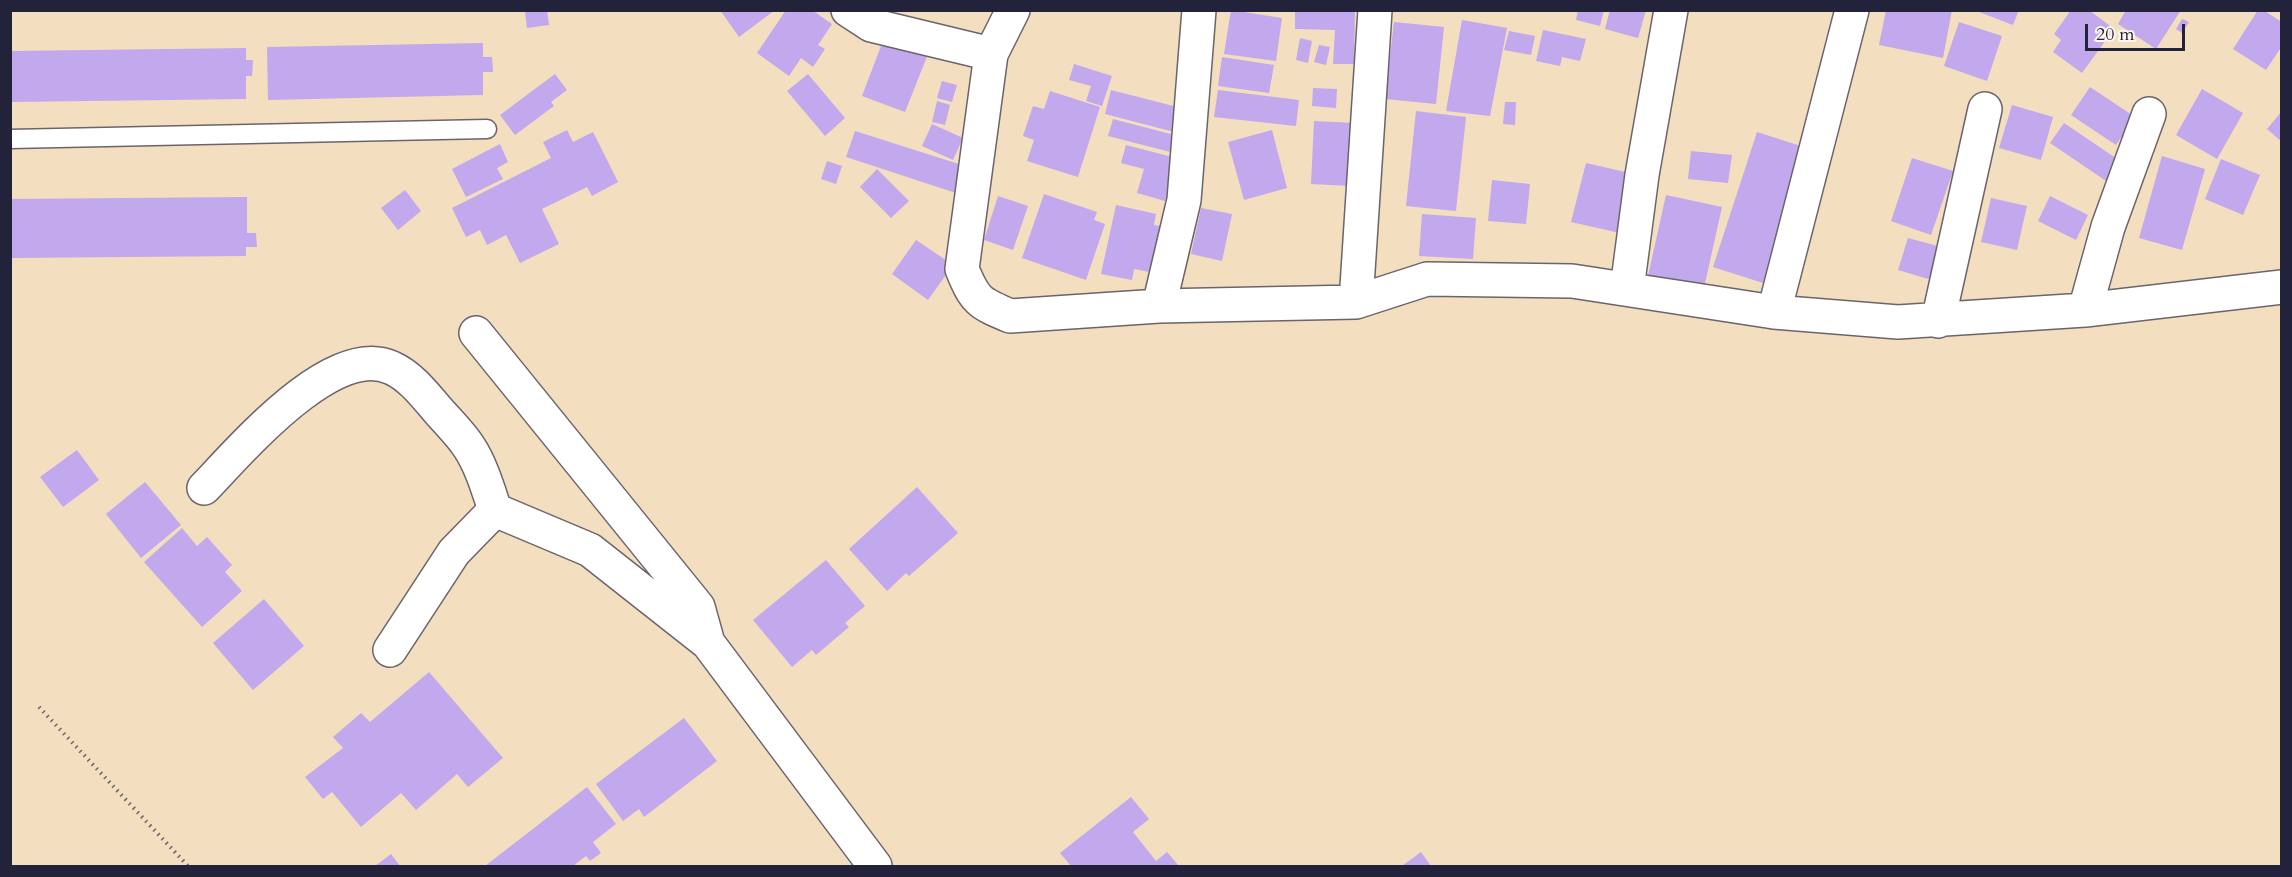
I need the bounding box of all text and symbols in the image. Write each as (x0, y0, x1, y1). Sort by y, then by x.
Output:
scale bar (2088, 12, 2188, 50)
text: 20 m (2096, 22, 2135, 47)

